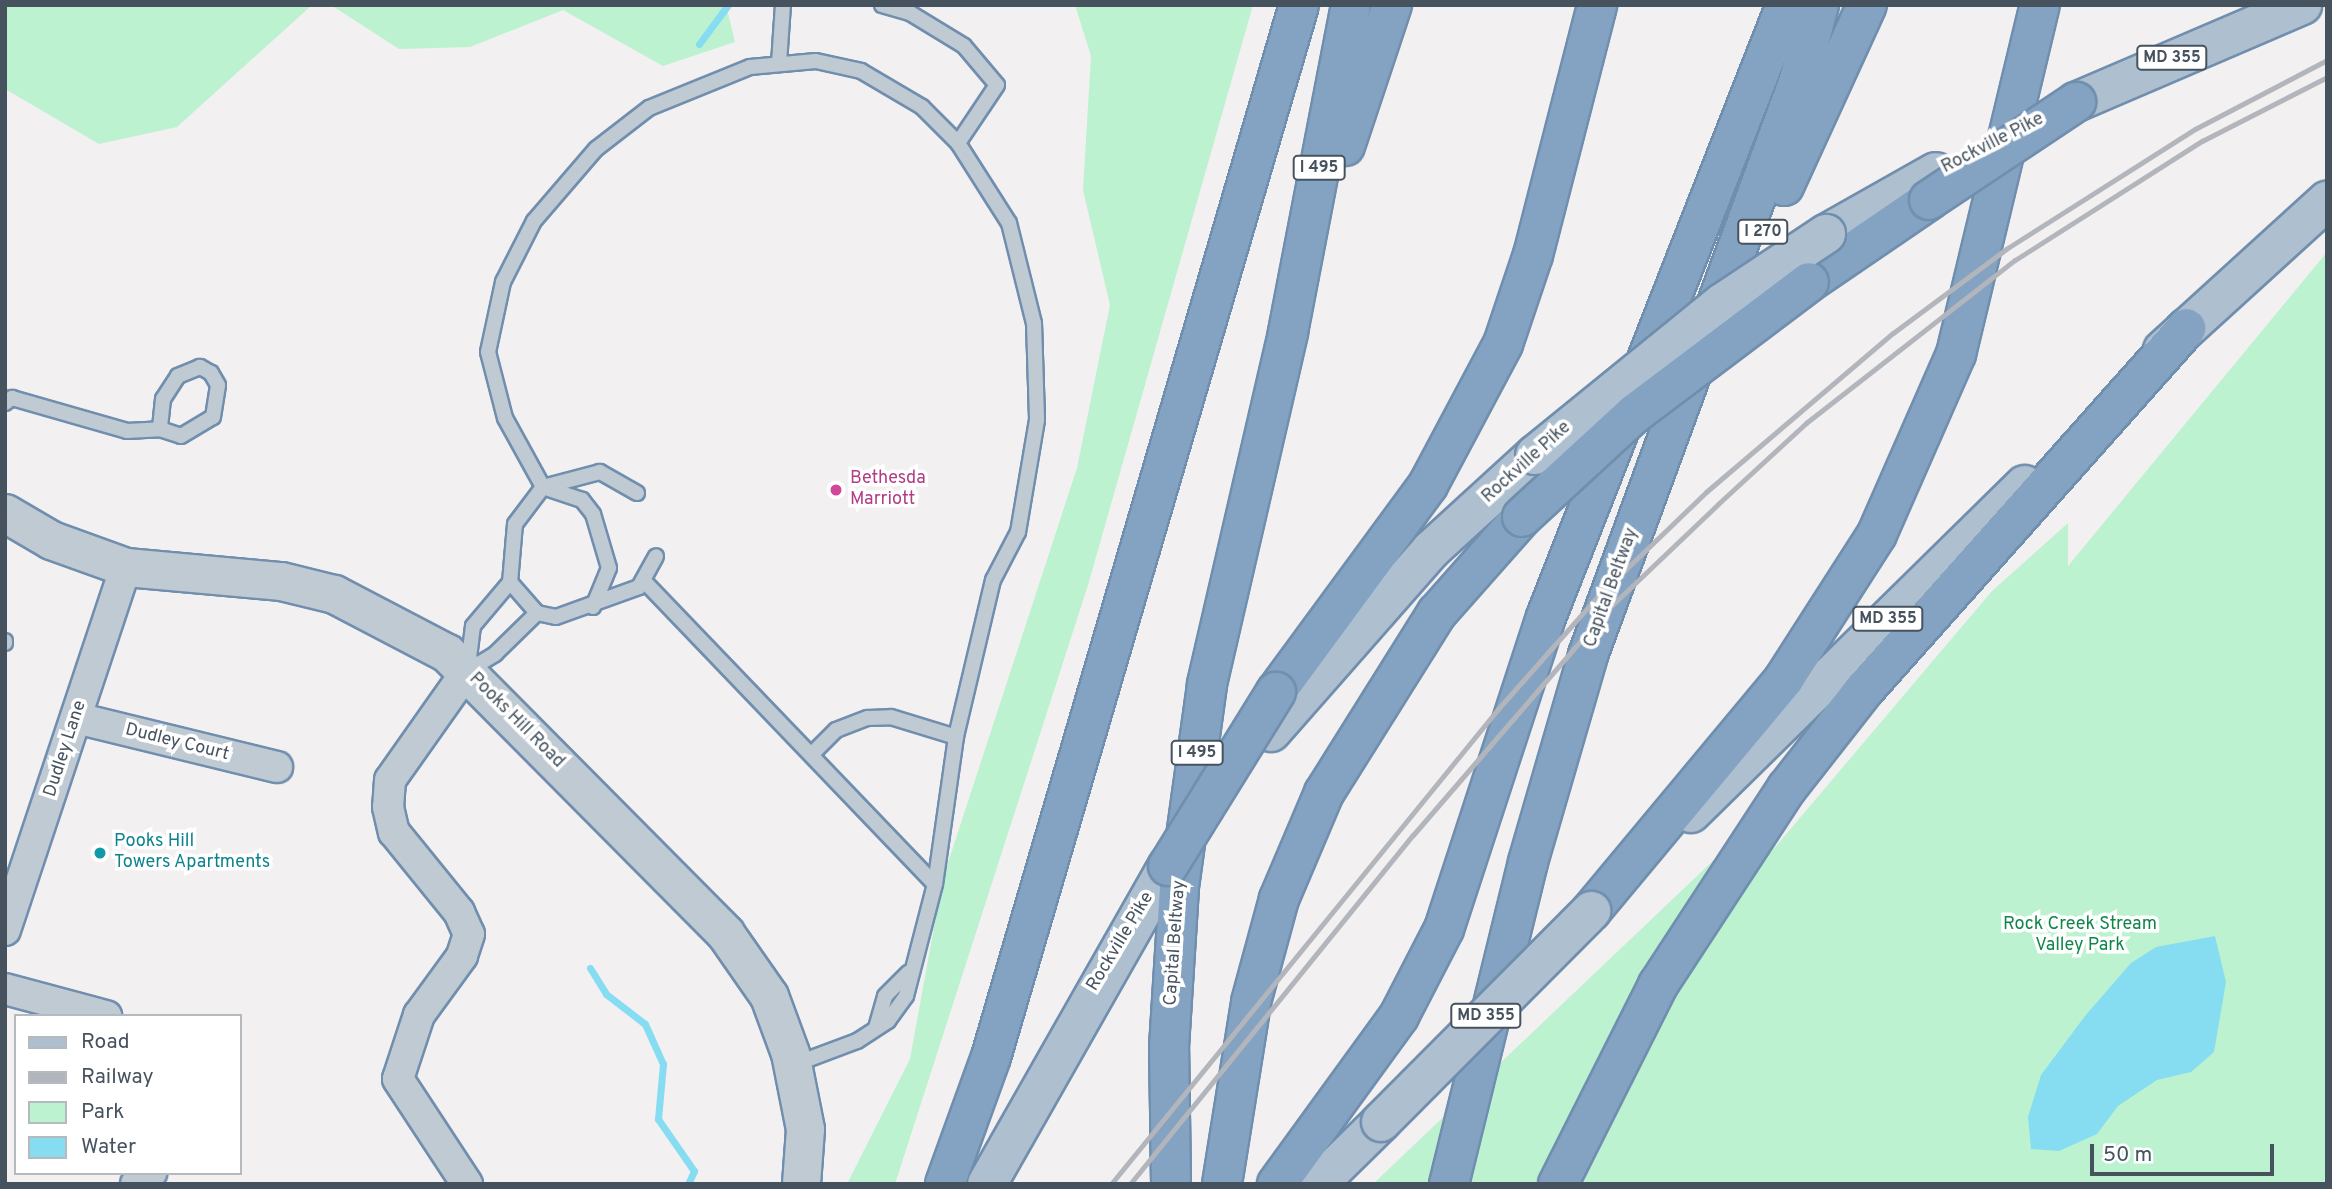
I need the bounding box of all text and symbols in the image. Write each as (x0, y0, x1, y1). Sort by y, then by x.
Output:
road number: MD 355 (2135, 46, 2209, 71)
street label: Rockville Pike (1938, 109, 2048, 179)
road number: I 495 (1291, 156, 1347, 180)
road number: I 270 (1737, 220, 1789, 244)
street label: Rockville Pike (1478, 418, 1576, 508)
place label: Bethesda Marriott (850, 469, 926, 512)
marker: Bethesda Marriott (828, 482, 844, 498)
street label: Capital Beltway (1580, 525, 1644, 651)
road number: MD 355 (1851, 606, 1925, 632)
street label: Pooks Hill Road (464, 669, 568, 773)
street label: Dudley Lane (40, 698, 92, 800)
street label: Dudley Court (123, 720, 231, 766)
road number: I 495 (1169, 740, 1225, 766)
place label: Pooks Hill Towers Apartments (114, 832, 271, 874)
marker: Pooks Hill Towers Apartments (92, 845, 108, 861)
street label: Capital Beltway (1161, 880, 1191, 1006)
street label: Rockville Pike (1083, 888, 1159, 996)
park label: Rock Creek Stream Valley Park (2003, 915, 2157, 958)
road number: MD 355 (1449, 1004, 1523, 1028)
legend (14, 1014, 242, 1175)
text: Road (81, 1029, 130, 1056)
text: Railway (81, 1064, 154, 1091)
text: Park (81, 1099, 124, 1126)
scale bar (2094, 1130, 2278, 1174)
text: Water (81, 1134, 136, 1161)
text: 50 m (2103, 1142, 2152, 1169)

